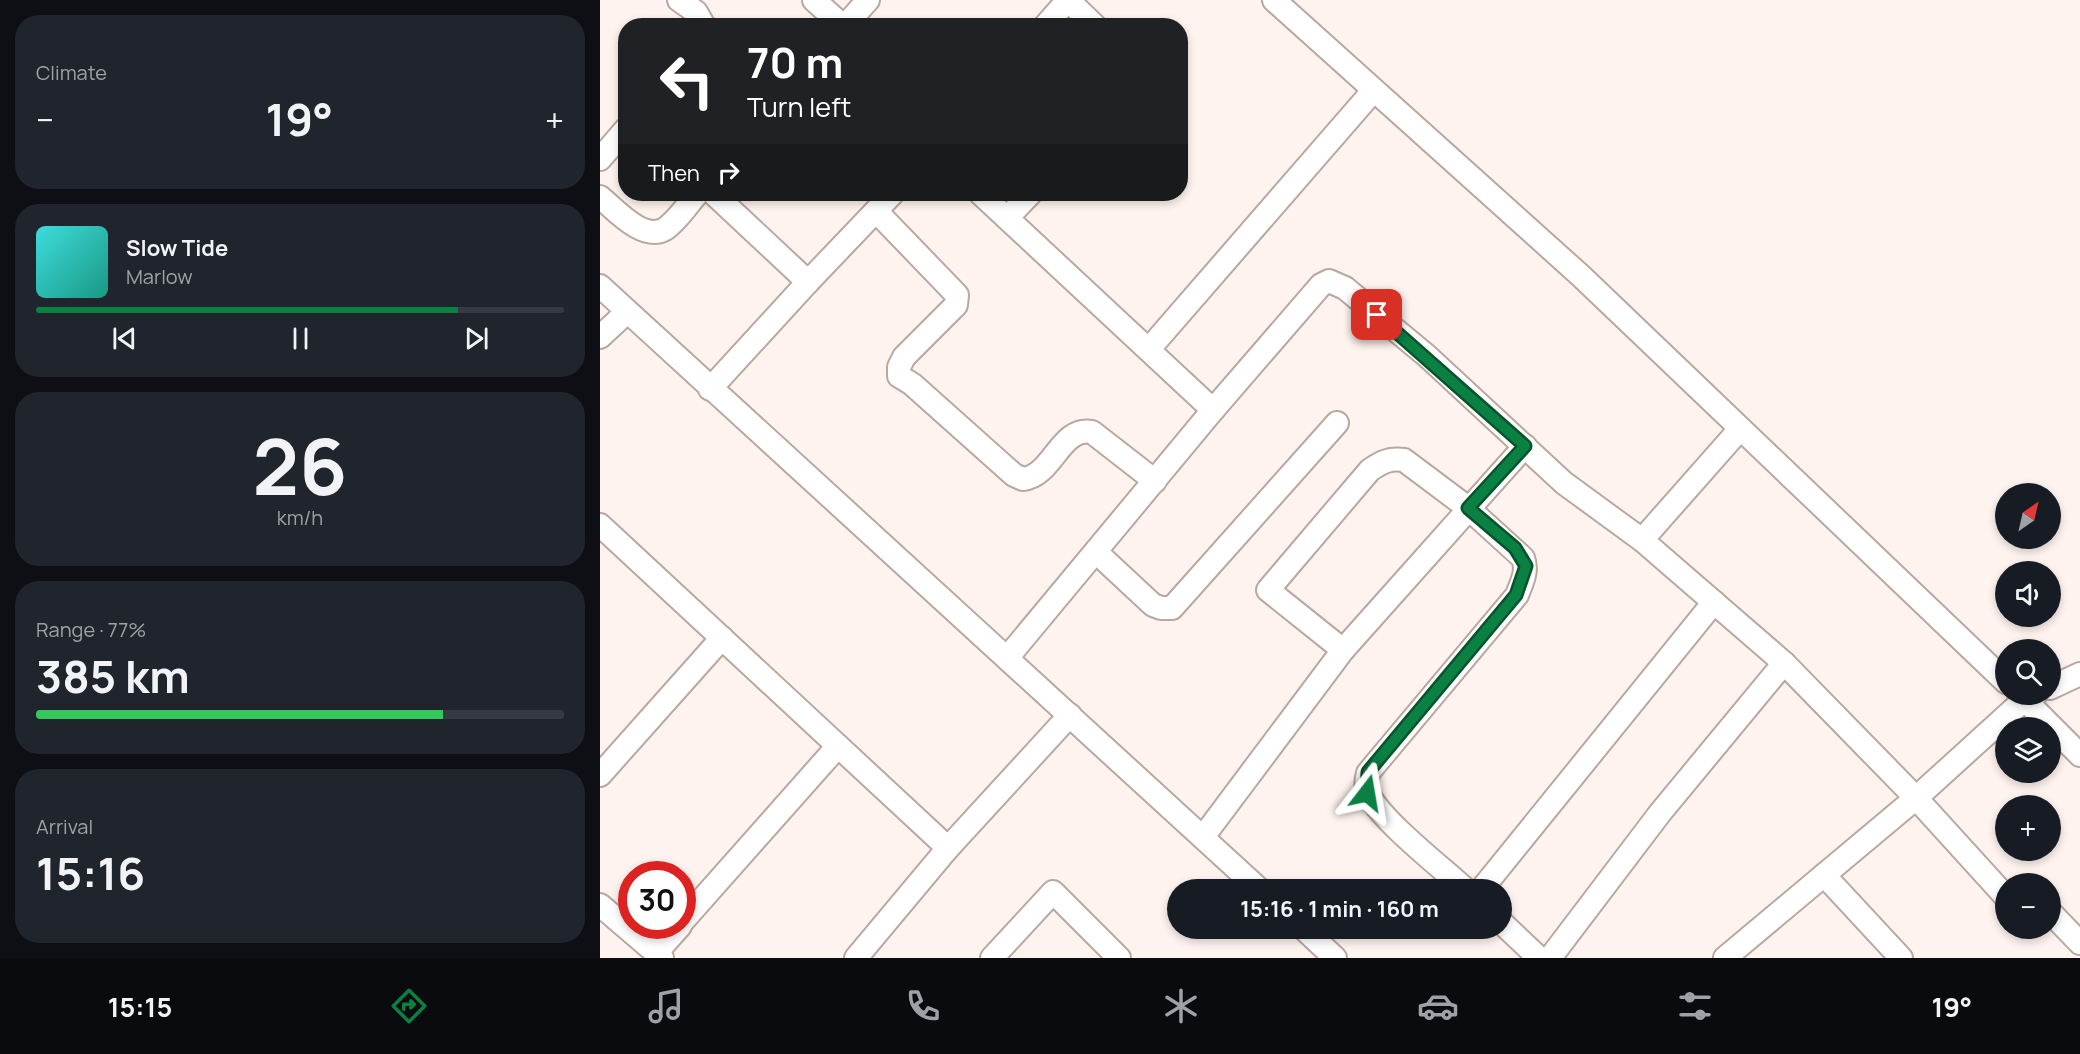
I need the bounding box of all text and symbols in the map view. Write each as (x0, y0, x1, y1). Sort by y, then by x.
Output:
text: 70 m (747, 33, 843, 91)
icon: left (648, 42, 726, 120)
text: Climate (36, 59, 107, 86)
text: 19° (265, 88, 333, 150)
text: Turn left (747, 88, 851, 125)
text: − (36, 97, 54, 142)
text: + (545, 97, 564, 142)
icon: right (712, 156, 745, 189)
text: Then (648, 158, 700, 188)
text: Slow Tide (126, 233, 228, 263)
text: Marlow (126, 263, 193, 290)
pin (1351, 289, 1402, 340)
icon: arrive (1360, 298, 1393, 331)
icon: previous (108, 322, 141, 355)
icon: pause (284, 322, 317, 355)
icon: next (460, 322, 493, 355)
text: 26 (253, 412, 347, 518)
north arrow (1995, 483, 2061, 549)
map controls (1995, 483, 2061, 939)
text: km/h (277, 504, 323, 531)
button: sound (1995, 561, 2061, 627)
text: Range · 77% (36, 616, 146, 643)
button: search (1995, 639, 2061, 705)
text: 385 km (36, 645, 190, 707)
button: layers (1995, 717, 2061, 783)
position arrow (1335, 761, 1399, 825)
button: + (1995, 795, 2061, 861)
text: Arrival (36, 813, 93, 840)
text: 15:16 (36, 842, 145, 904)
speed limit sign: 30 (618, 861, 696, 939)
button: − (1995, 873, 2061, 939)
text: 15:16 · 1 min · 160 m (1240, 894, 1439, 924)
icon: directions (388, 985, 430, 1027)
icon: music (645, 985, 687, 1027)
icon: phone (902, 985, 944, 1027)
icon: climate (1160, 985, 1202, 1027)
icon: car (1417, 985, 1459, 1027)
icon: filters (1674, 985, 1716, 1027)
text: 15:15 (108, 988, 172, 1025)
text: 19° (1932, 988, 1972, 1025)

